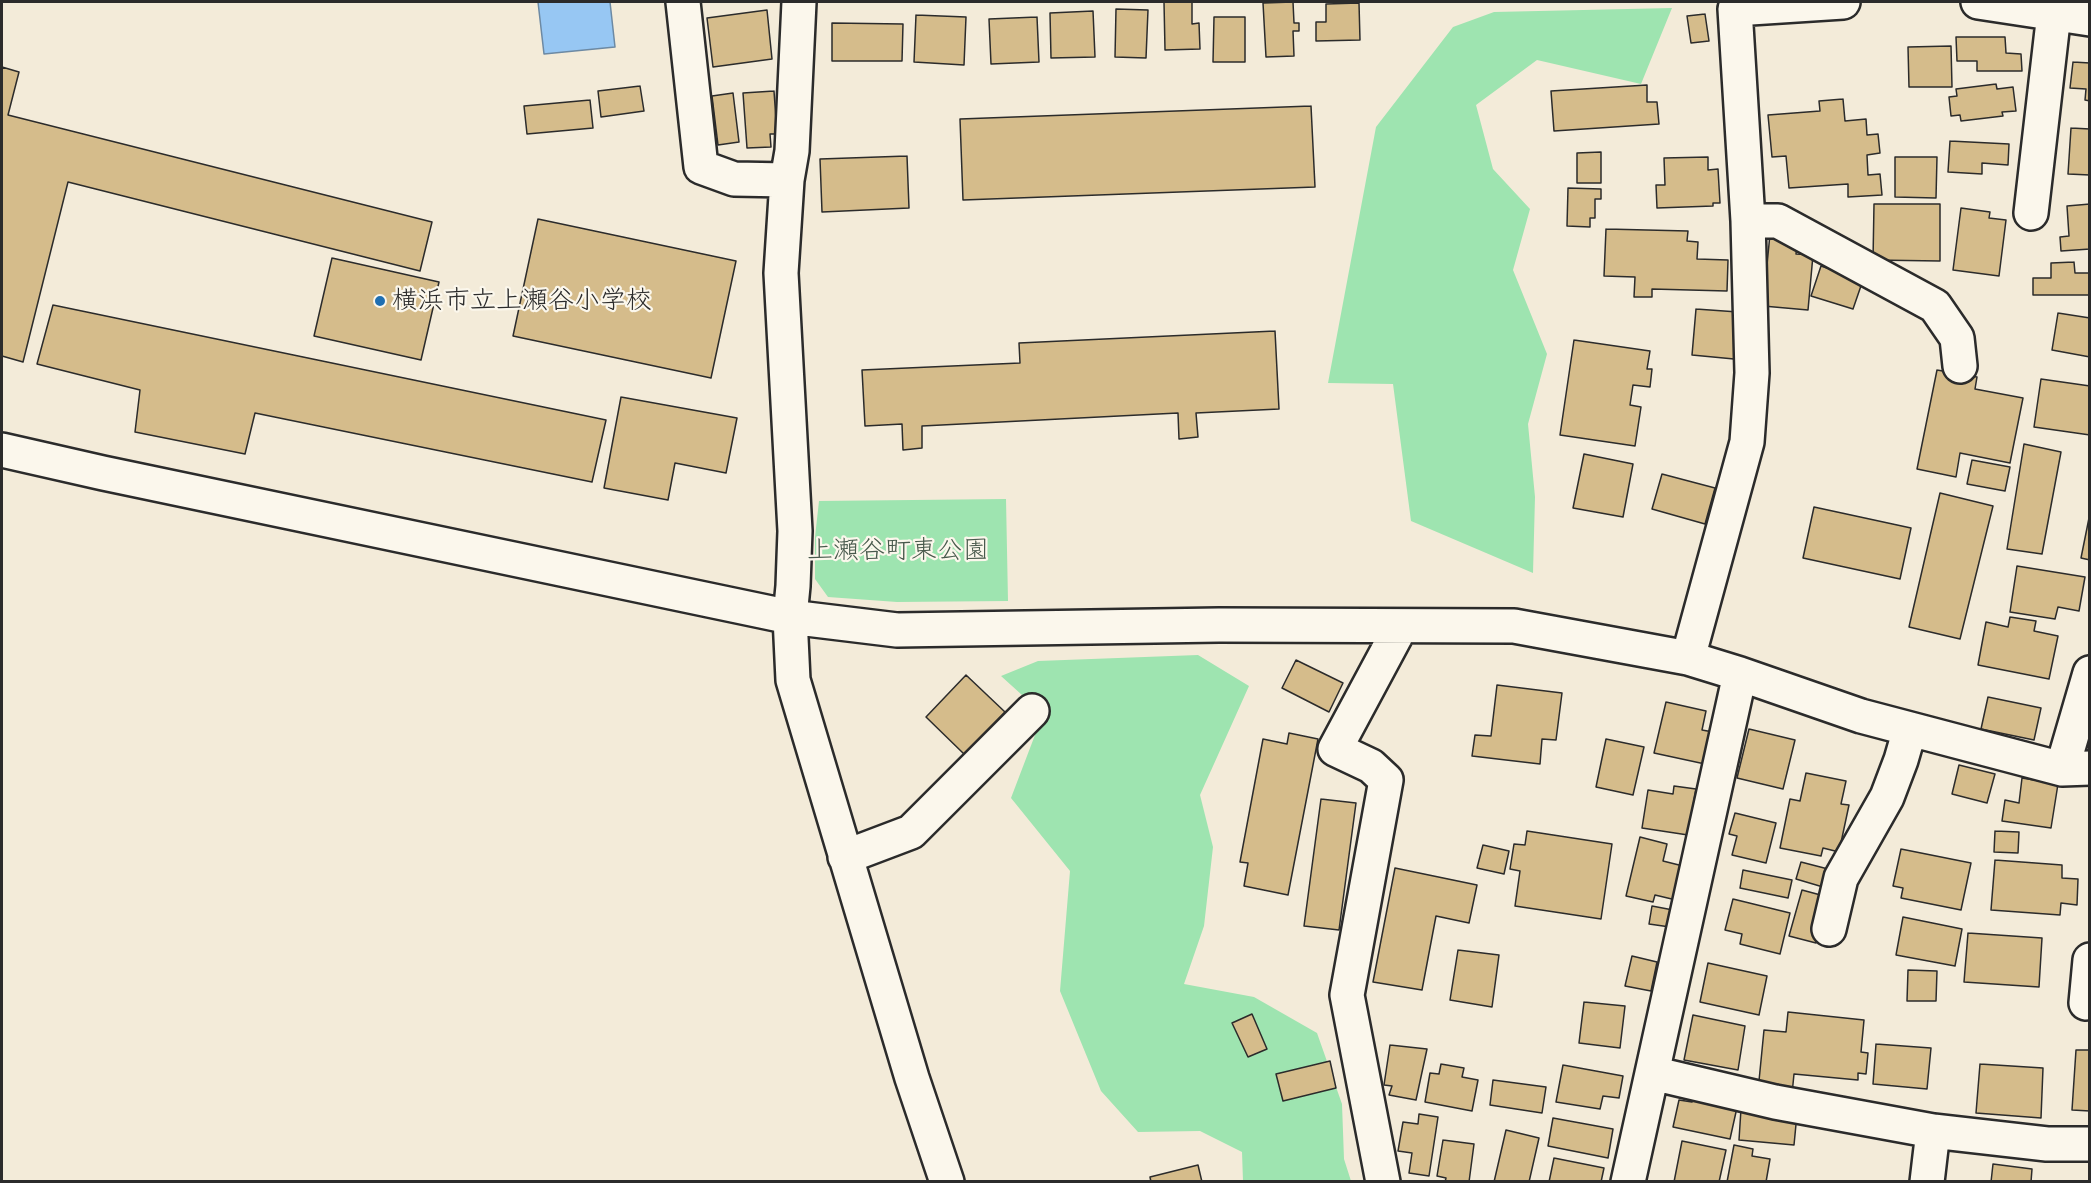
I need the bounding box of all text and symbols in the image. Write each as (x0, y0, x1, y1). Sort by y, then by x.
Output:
place label: 横浜市立上瀬谷小学校 (392, 285, 652, 317)
marker: 横浜市立上瀬谷小学校 (373, 294, 387, 308)
park label: 上瀬谷町東公園 (807, 535, 989, 567)

